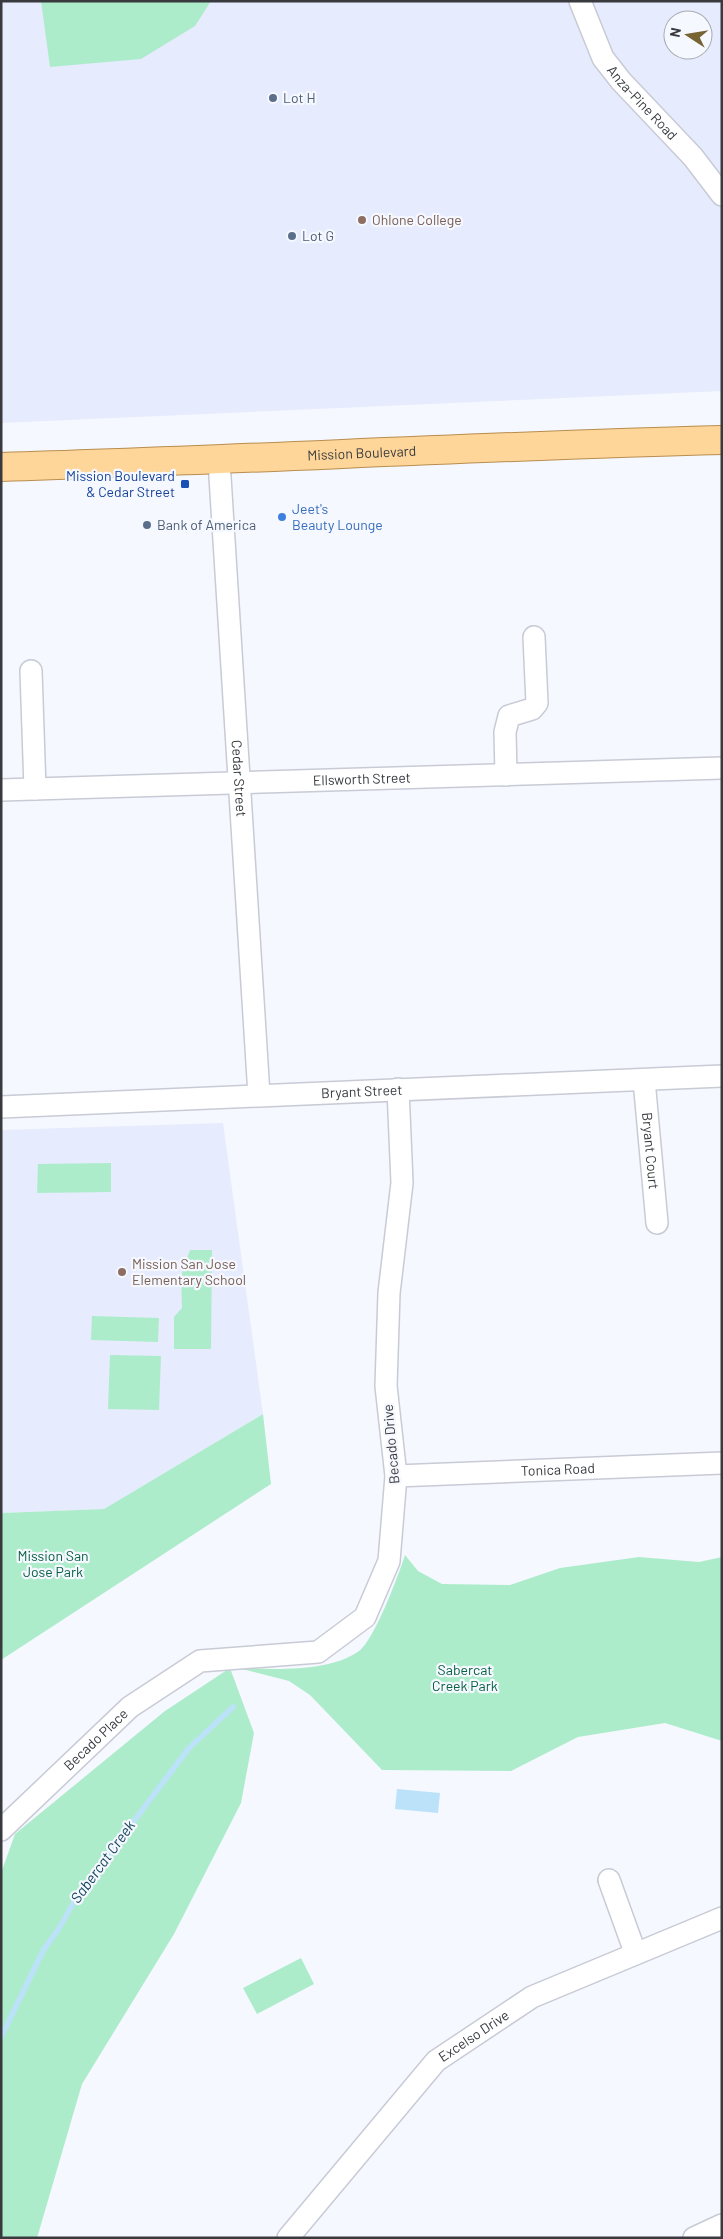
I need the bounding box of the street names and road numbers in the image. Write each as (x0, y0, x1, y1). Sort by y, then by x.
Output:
street label: Anza-Pine Road (604, 62, 681, 143)
street label: Mission Boulevard (307, 442, 417, 463)
street label: Cedar Street (229, 739, 250, 817)
street label: Ellsworth Street (313, 769, 411, 788)
street label: Bryant Street (321, 1081, 403, 1101)
street label: Bryant Court (639, 1111, 663, 1190)
street label: Becado Drive (379, 1403, 402, 1485)
street label: Tonica Road (521, 1459, 595, 1479)
street label: Becado Place (60, 1705, 131, 1774)
street label: Excelso Drive (435, 2006, 512, 2065)

